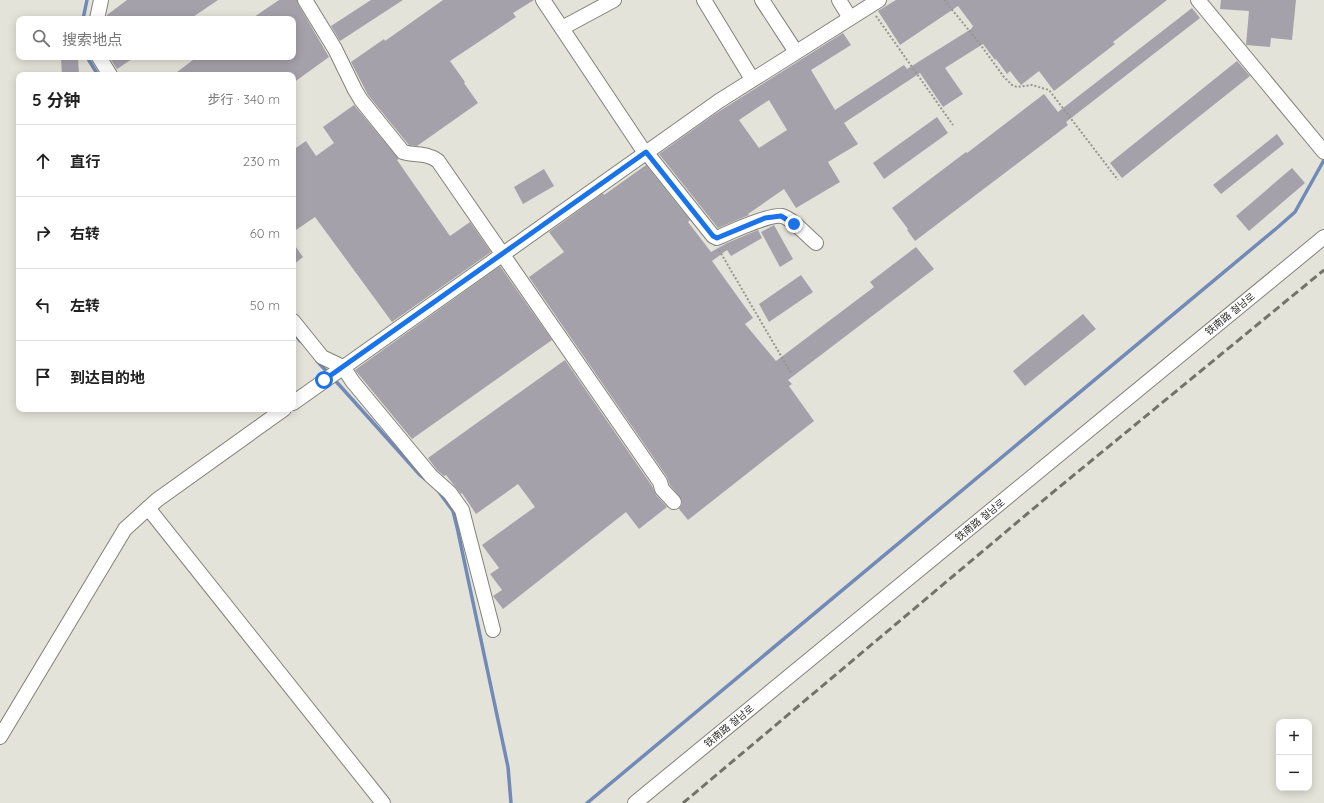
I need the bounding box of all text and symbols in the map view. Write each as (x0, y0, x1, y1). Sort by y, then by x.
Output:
search box (16, 16, 296, 60)
icon: search (30, 27, 52, 49)
text: 搜索地点 (62, 30, 122, 49)
text: 5 分钟 (32, 89, 81, 110)
text: 步行 · 340 m (208, 91, 280, 107)
icon: ahead (32, 150, 54, 172)
text: 直行 (70, 152, 100, 171)
text: 230 m (243, 153, 280, 169)
route end (785, 215, 803, 233)
icon: right (32, 222, 54, 244)
text: 右转 (70, 224, 100, 243)
text: 60 m (250, 225, 280, 241)
street label: 铁南路 철남로 (1202, 290, 1258, 338)
icon: left (32, 294, 54, 316)
text: 左转 (70, 296, 100, 315)
text: 50 m (250, 297, 280, 313)
icon: arrive (32, 366, 54, 388)
text: 到达目的地 (70, 368, 145, 387)
route start (315, 371, 333, 389)
street label: 铁南路 철남로 (952, 496, 1008, 544)
street label: 铁南路 철남로 (701, 702, 757, 750)
map controls (1276, 719, 1312, 791)
button: + (1276, 719, 1312, 755)
button: − (1276, 755, 1312, 791)

